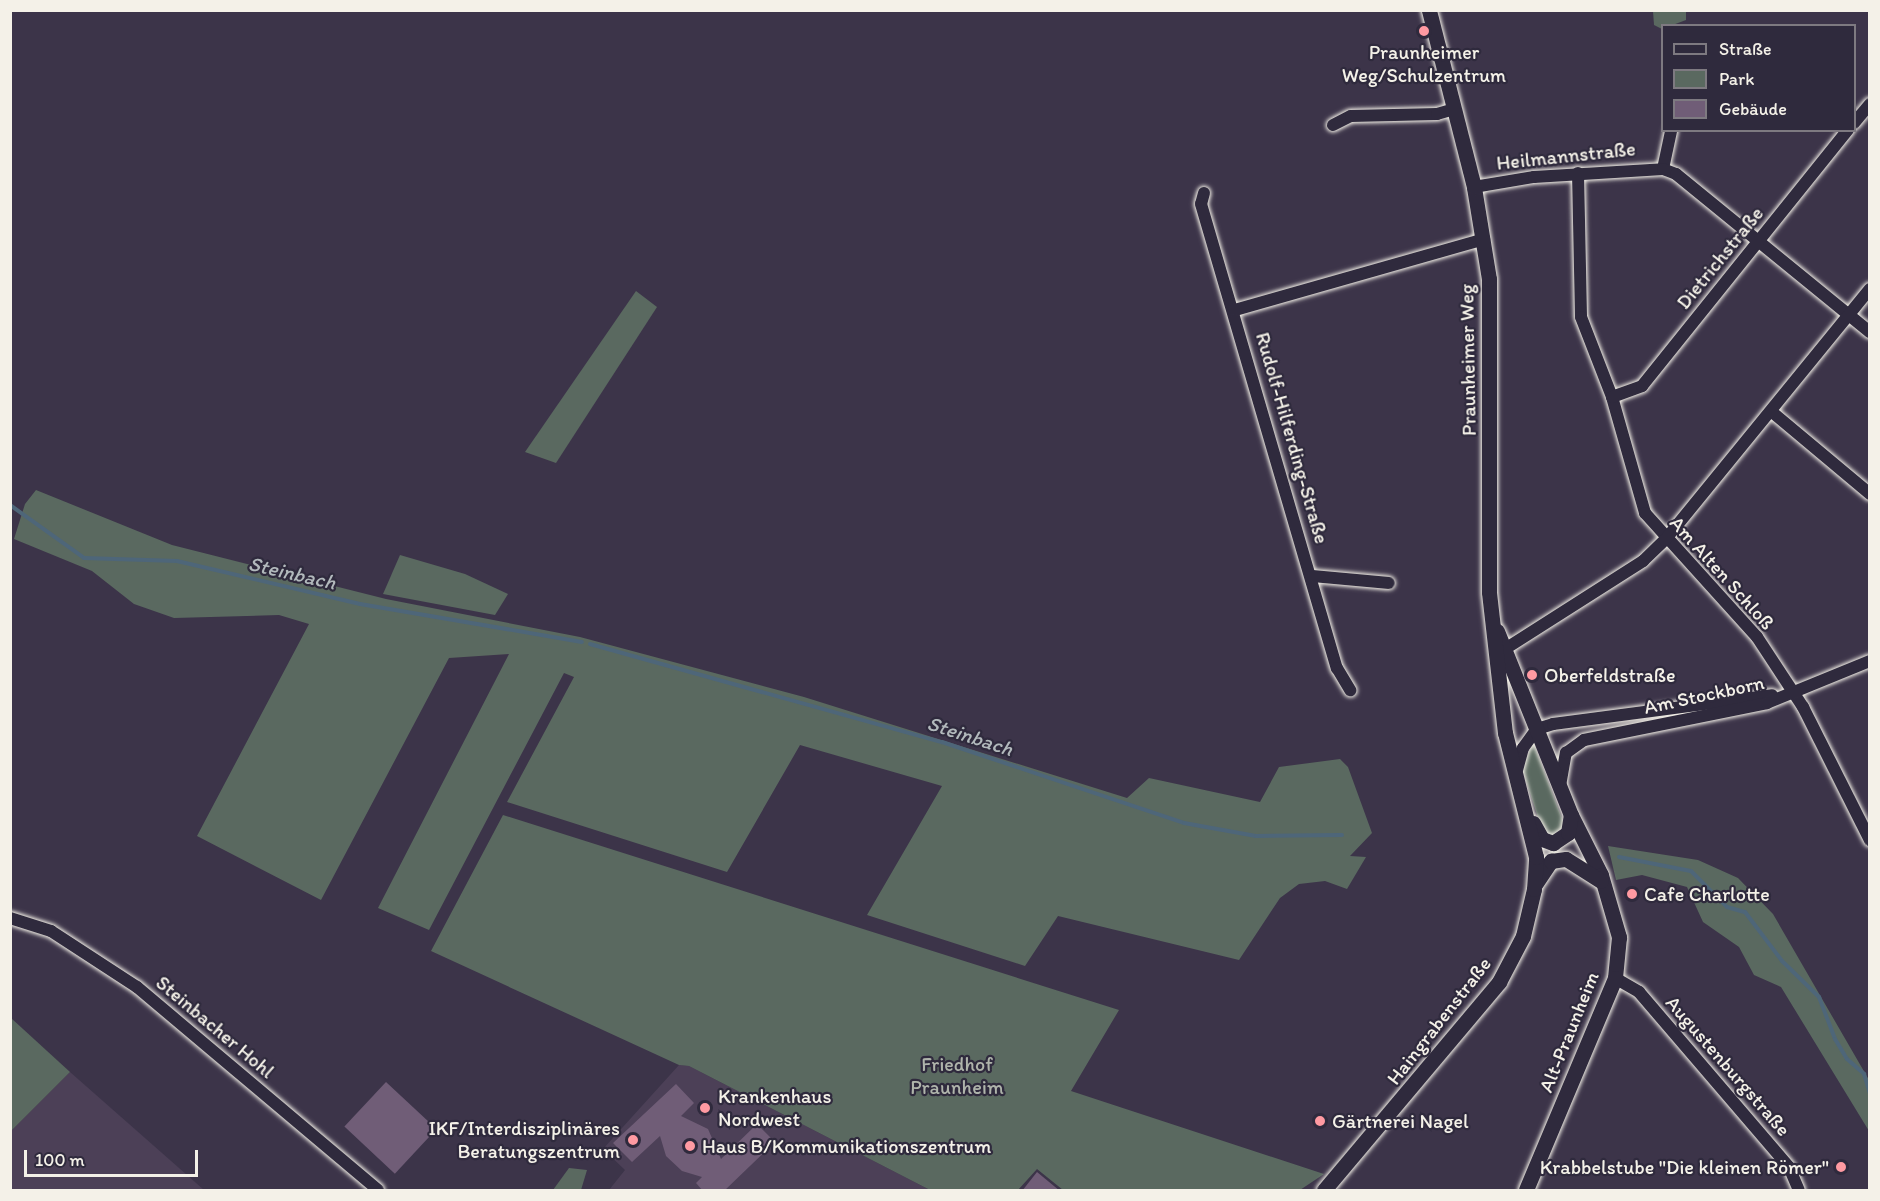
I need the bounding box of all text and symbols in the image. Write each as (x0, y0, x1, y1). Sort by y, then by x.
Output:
marker: Praunheimer Weg/Schulzentrum (1417, 24, 1431, 38)
legend (1661, 24, 1856, 132)
text: Straße (1719, 38, 1772, 60)
place label: Praunheimer Weg/Schulzentrum (1342, 41, 1506, 88)
text: Park (1719, 68, 1754, 90)
text: Gebäude (1719, 98, 1787, 120)
street label: Heilmannstraße (1495, 137, 1637, 175)
street label: Dietrichstraße (1671, 202, 1769, 314)
street label: Praunheimer Weg (1455, 284, 1481, 436)
street label: Rudolf-Hilferding-Straße (1250, 330, 1334, 546)
street label: Am Alten Schloß (1665, 511, 1779, 635)
water label: Steinbach (246, 551, 338, 595)
place label: Oberfeldstraße (1544, 663, 1676, 687)
marker: Oberfeldstraße (1525, 668, 1539, 682)
street label: Am Stockborn (1642, 671, 1766, 719)
water label: Steinbach (924, 710, 1016, 762)
place label: Cafe Charlotte (1644, 882, 1770, 906)
marker: Cafe Charlotte (1625, 887, 1639, 901)
street label: Haingrabenstraße (1382, 952, 1496, 1090)
street label: Alt-Praunheim (1534, 968, 1604, 1096)
street label: Steinbacher Hohl (151, 971, 279, 1083)
street label: Augustenburgstraße (1661, 991, 1795, 1141)
park label: Friedhof Praunheim (910, 1053, 1004, 1100)
place label: Krankenhaus Nordwest (718, 1084, 831, 1131)
marker: Krankenhaus Nordwest (696, 1099, 714, 1117)
place label: Gärtnerei Nagel (1332, 1109, 1469, 1133)
marker: Gärtnerei Nagel (1313, 1114, 1327, 1128)
place label: IKF/Interdisziplinäres Beratungszentrum (428, 1116, 620, 1163)
marker: IKF/Interdisziplinäres Beratungszentrum (624, 1131, 642, 1149)
place label: Haus B/Kommunikationszentrum (702, 1134, 992, 1158)
scale bar (27, 1138, 201, 1176)
marker: Haus B/Kommunikationszentrum (683, 1139, 697, 1153)
text: 100 m (35, 1149, 85, 1171)
place label: Krabbelstube "Die kleinen Römer" (1540, 1155, 1829, 1179)
marker: Krabbelstube "Die kleinen Römer" (1834, 1160, 1848, 1174)

